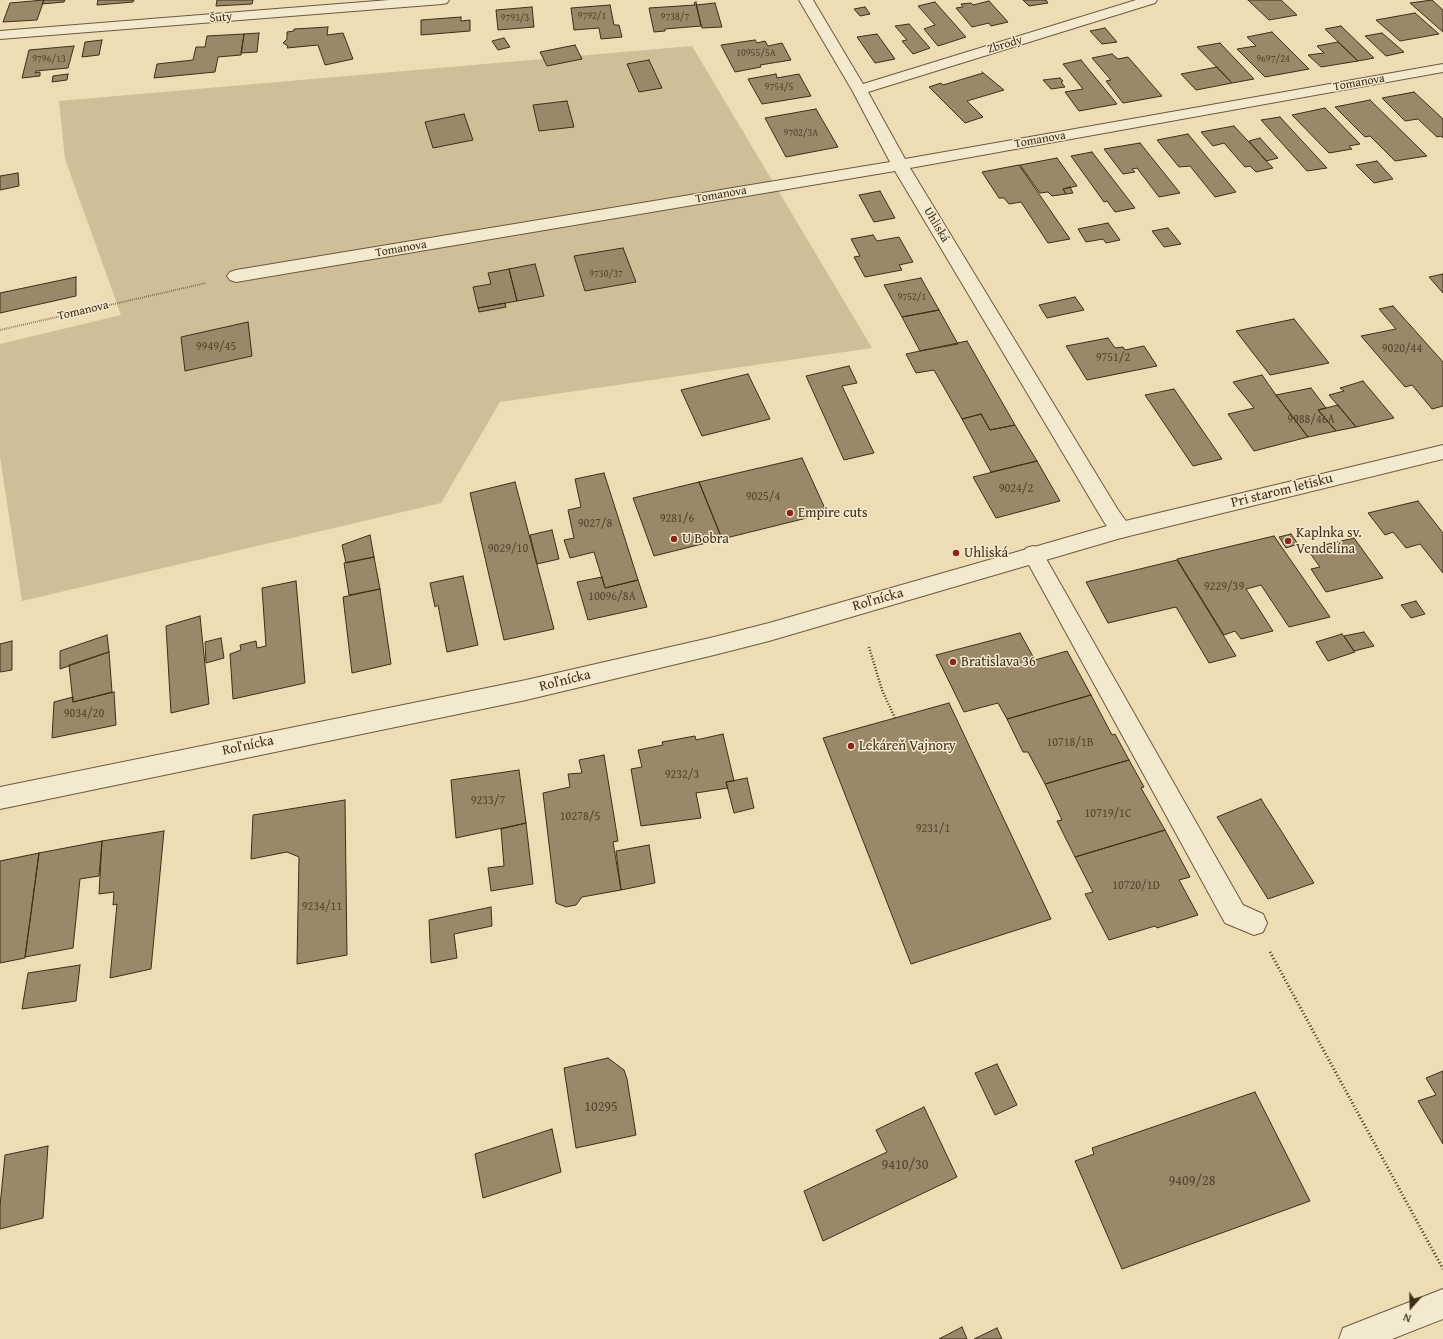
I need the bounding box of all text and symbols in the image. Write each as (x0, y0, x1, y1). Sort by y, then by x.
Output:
street label: Šuty (209, 10, 233, 26)
house number: 9792/1 (578, 10, 606, 22)
house number: 9738/7 (661, 11, 689, 23)
house number: 9793/3 (501, 12, 529, 24)
street label: Zbrody (986, 33, 1024, 57)
house number: 10955/5A (736, 47, 776, 59)
house number: 9796/13 (32, 53, 66, 65)
house number: 9697/24 (1256, 53, 1290, 65)
street label: Tomanova (1332, 71, 1386, 95)
house number: 9754/5 (765, 81, 793, 93)
house number: 9702/3A (784, 127, 818, 139)
street label: Tomanova (1013, 128, 1067, 152)
street label: Tomanova (694, 183, 748, 207)
street label: Uhliská (920, 205, 952, 245)
street label: Tomanova (374, 237, 428, 261)
house number: 9730/37 (589, 268, 623, 280)
house number: 9752/1 (898, 291, 926, 303)
street label: Tomanova (56, 298, 110, 324)
house number: 9949/45 (196, 340, 236, 354)
house number: 9020/44 (1382, 342, 1422, 356)
house number: 9751/2 (1096, 351, 1130, 365)
house number: 9988/46A (1287, 413, 1335, 427)
street label: Pri starom letisku (1229, 470, 1335, 512)
house number: 9024/2 (999, 482, 1033, 496)
house number: 9025/4 (746, 490, 780, 504)
place label: Empire cuts (798, 505, 867, 521)
marker: Empire cuts (785, 508, 795, 518)
house number: 9281/6 (660, 512, 694, 526)
house number: 9027/8 (578, 517, 612, 531)
place label: Kaplnka sv. Vendelína (1296, 525, 1362, 558)
place label: U Bobra (682, 531, 729, 547)
marker: U Bobra (669, 534, 679, 544)
marker: Kaplnka sv. Vendelína (1283, 536, 1293, 546)
house number: 9029/10 (488, 542, 528, 556)
place label: Uhliská (964, 545, 1008, 561)
marker: Uhliská (951, 548, 961, 558)
house number: 9229/39 (1204, 580, 1244, 594)
street label: Roľnícka (851, 585, 905, 615)
house number: 10096/8A (588, 590, 636, 604)
place label: Bratislava 36 (961, 654, 1036, 670)
marker: Bratislava 36 (948, 657, 958, 667)
street label: Roľnícka (538, 667, 592, 695)
house number: 9034/20 (64, 707, 104, 721)
street label: Roľnícka (221, 732, 275, 760)
house number: 10718/1B (1046, 736, 1094, 750)
place label: Lekáreň Vajnory (859, 738, 956, 754)
marker: Lekáreň Vajnory (846, 741, 856, 751)
house number: 9232/3 (665, 768, 699, 782)
house number: 9233/7 (471, 794, 505, 808)
house number: 10719/1C (1085, 807, 1131, 821)
house number: 10278/5 (560, 810, 600, 824)
house number: 9231/1 (916, 822, 950, 836)
house number: 10720/1D (1112, 879, 1160, 893)
house number: 9234/11 (302, 900, 342, 914)
house number: 10295 (584, 1099, 618, 1115)
house number: 9410/30 (881, 1157, 929, 1173)
house number: 9409/28 (1168, 1173, 1216, 1189)
north arrow (1391, 1287, 1431, 1327)
text: N (1401, 1310, 1413, 1327)

